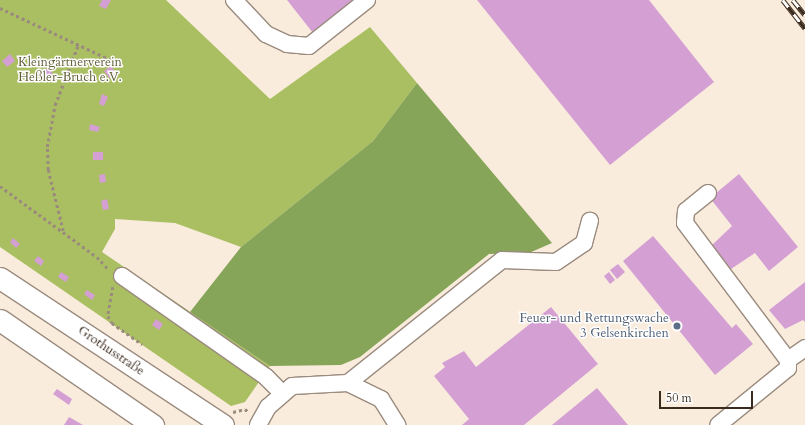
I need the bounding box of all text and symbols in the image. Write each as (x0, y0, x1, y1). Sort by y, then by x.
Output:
park label: Kleingärtnerverein Heßler-Bruch e.V. (18, 55, 122, 86)
place label: Feuer- und Rettungswache 3 Gelsenkirchen (519, 311, 669, 342)
marker: Feuer- und Rettungswache 3 Gelsenkirchen (672, 321, 682, 331)
street label: Grothusstraße (75, 323, 147, 379)
scale bar (661, 383, 755, 409)
text: 50 m (666, 390, 692, 406)

